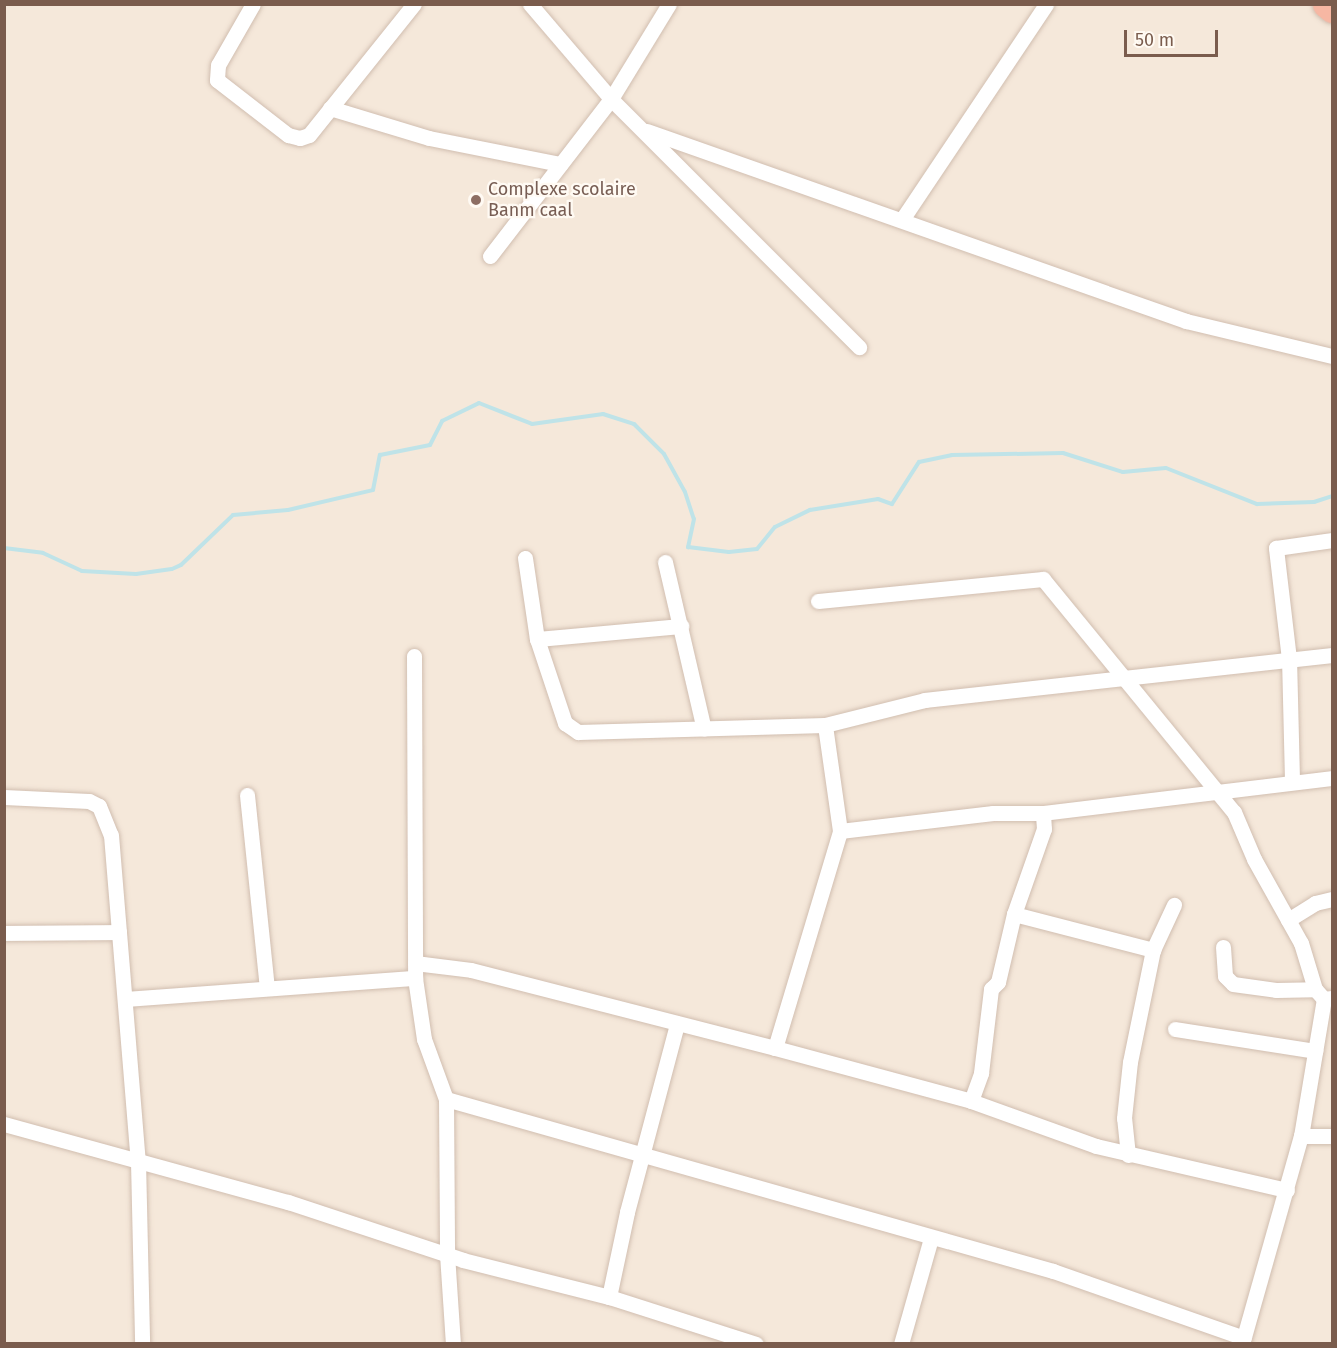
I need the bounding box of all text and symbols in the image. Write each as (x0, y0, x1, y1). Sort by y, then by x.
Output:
scale bar (1127, 18, 1222, 56)
text: 50 m (1135, 29, 1174, 51)
place label: Complexe scolaire Banm caal (488, 179, 636, 222)
marker: Complexe scolaire Banm caal (469, 193, 483, 207)

